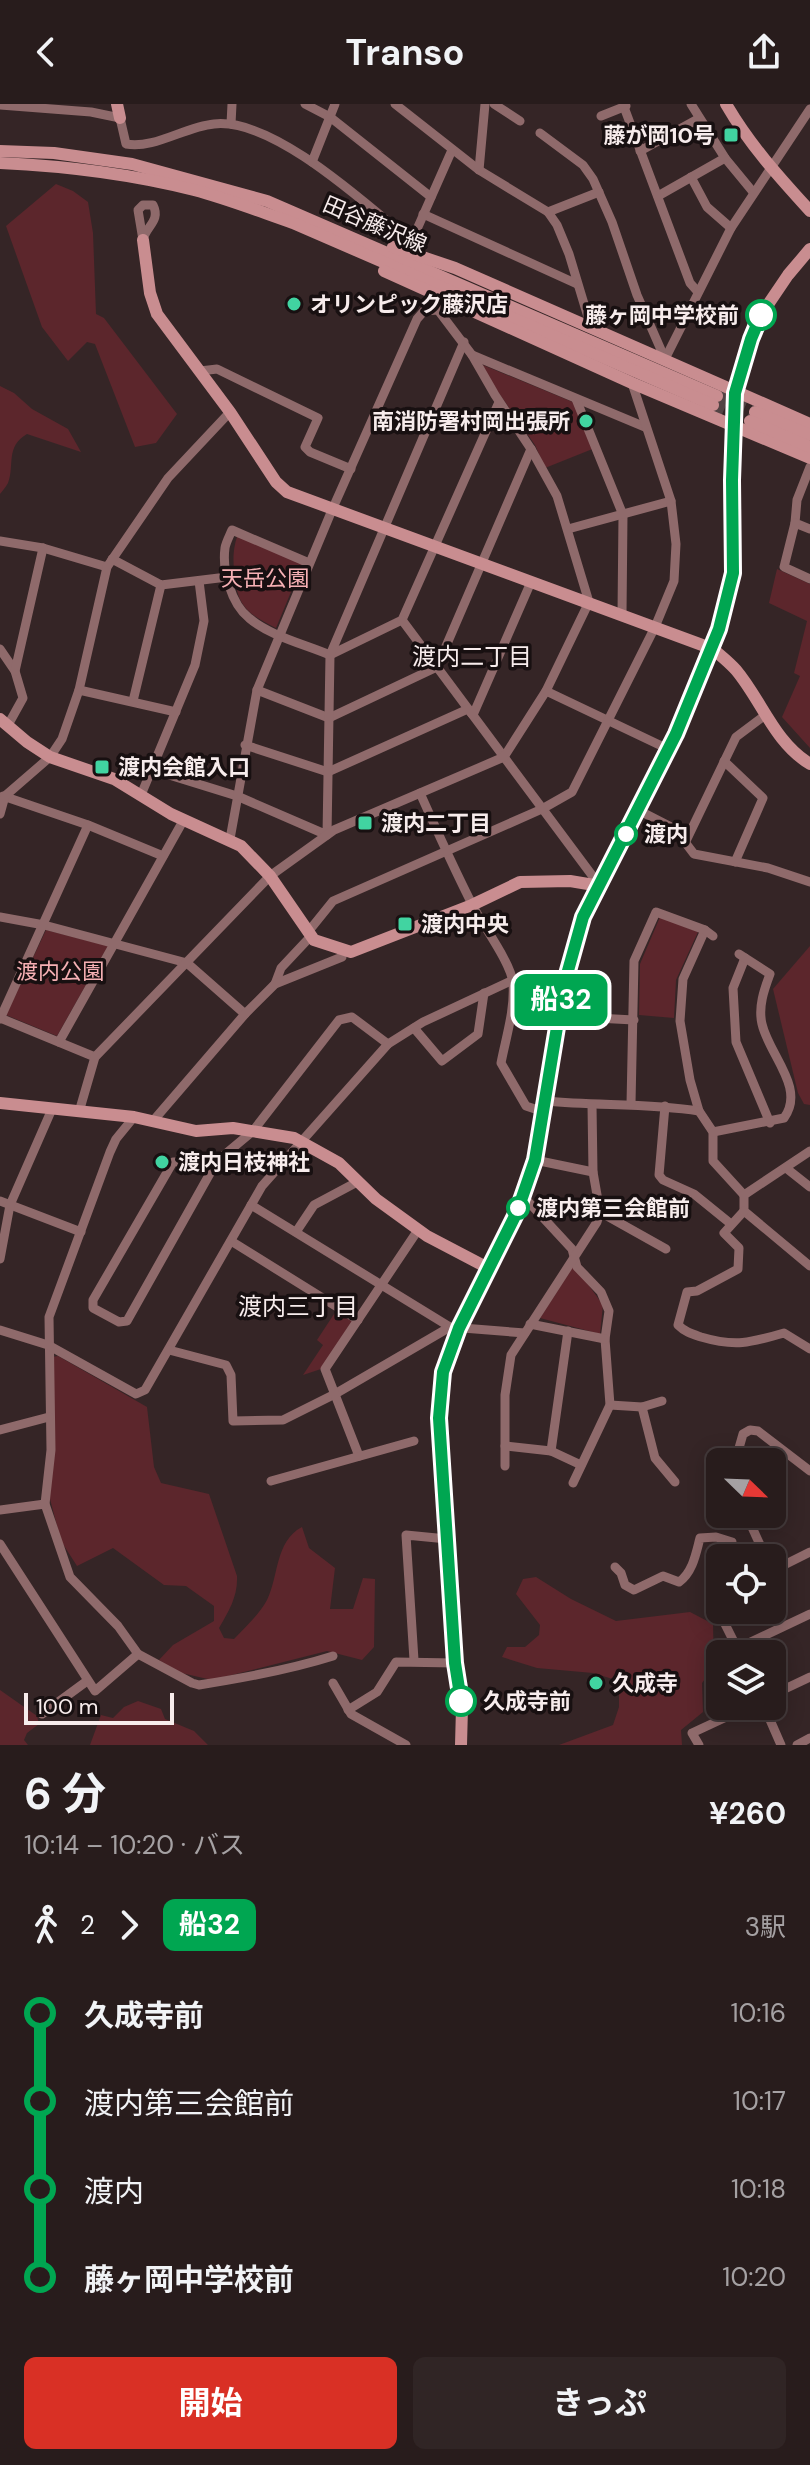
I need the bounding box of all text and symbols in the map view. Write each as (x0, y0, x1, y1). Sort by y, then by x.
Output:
text: Transo (346, 29, 464, 76)
icon: back (24, 30, 68, 74)
icon: share (742, 30, 786, 74)
place label: 藤が岡10号 (604, 121, 715, 150)
marker: 藤が岡10号 (722, 126, 740, 144)
street label: 田谷藤沢線 (319, 190, 431, 259)
place label: オリンピック藤沢店 (310, 290, 508, 319)
marker: オリンピック藤沢店 (285, 295, 303, 313)
marker: 藤ヶ岡中学校前 (746, 300, 776, 330)
place label: 藤ヶ岡中学校前 (585, 301, 739, 330)
place label: 南消防署村岡出張所 (372, 407, 570, 436)
marker: 南消防署村岡出張所 (577, 412, 595, 430)
park label: 天岳公園 (221, 564, 309, 593)
district label: 渡内二丁目 (412, 641, 532, 672)
place label: 渡内会館入口 (118, 753, 250, 782)
marker: 渡内会館入口 (93, 758, 111, 776)
place label: 渡内二丁目 (381, 809, 491, 838)
marker: 渡内二丁目 (356, 814, 374, 832)
place label: 渡内 (644, 820, 688, 849)
marker: 渡内 (615, 823, 637, 845)
place label: 渡内中央 (421, 910, 509, 939)
marker: 渡内中央 (396, 915, 414, 933)
park label: 渡内公園 (16, 957, 104, 986)
line badge: 船32 (515, 974, 607, 1026)
text: 船32 (530, 981, 592, 1018)
place label: 渡内日枝神社 (178, 1148, 310, 1177)
marker: 渡内日枝神社 (153, 1153, 171, 1171)
place label: 渡内第三会館前 (536, 1194, 690, 1223)
marker: 渡内第三会館前 (507, 1197, 529, 1219)
district label: 渡内三丁目 (238, 1291, 358, 1322)
north arrow (706, 1448, 786, 1528)
map controls (706, 1448, 786, 1720)
button: locate (706, 1544, 786, 1624)
button: layers (706, 1640, 786, 1720)
place label: 久成寺 (612, 1669, 678, 1698)
marker: 久成寺 (587, 1674, 605, 1692)
marker: 久成寺前 (446, 1686, 476, 1716)
place label: 久成寺前 (483, 1687, 571, 1716)
scale bar (24, 1689, 174, 1725)
text: 100 m (36, 1692, 98, 1721)
text: 6 分 (24, 1765, 106, 1823)
text: ¥260 (709, 1794, 786, 1833)
text: 10:14 – 10:20 · バス (24, 1828, 245, 1862)
icon: walk (24, 1903, 68, 1947)
icon: forward (107, 1903, 151, 1947)
text: 船32 (179, 1906, 240, 1943)
text: 2 (80, 1908, 95, 1942)
text: 3駅 (745, 1910, 786, 1944)
text: 久成寺前 (84, 1996, 204, 2035)
text: 10:16 (730, 1996, 786, 2030)
text: 渡内第三会館前 (84, 2084, 294, 2123)
text: 10:17 (733, 2084, 786, 2118)
text: 渡内 (84, 2172, 144, 2211)
text: 10:18 (731, 2172, 786, 2206)
text: 藤ヶ岡中学校前 (84, 2260, 294, 2299)
text: 10:20 (722, 2260, 786, 2294)
button: 開始 (24, 2357, 397, 2449)
button: きっぷ (413, 2357, 786, 2449)

